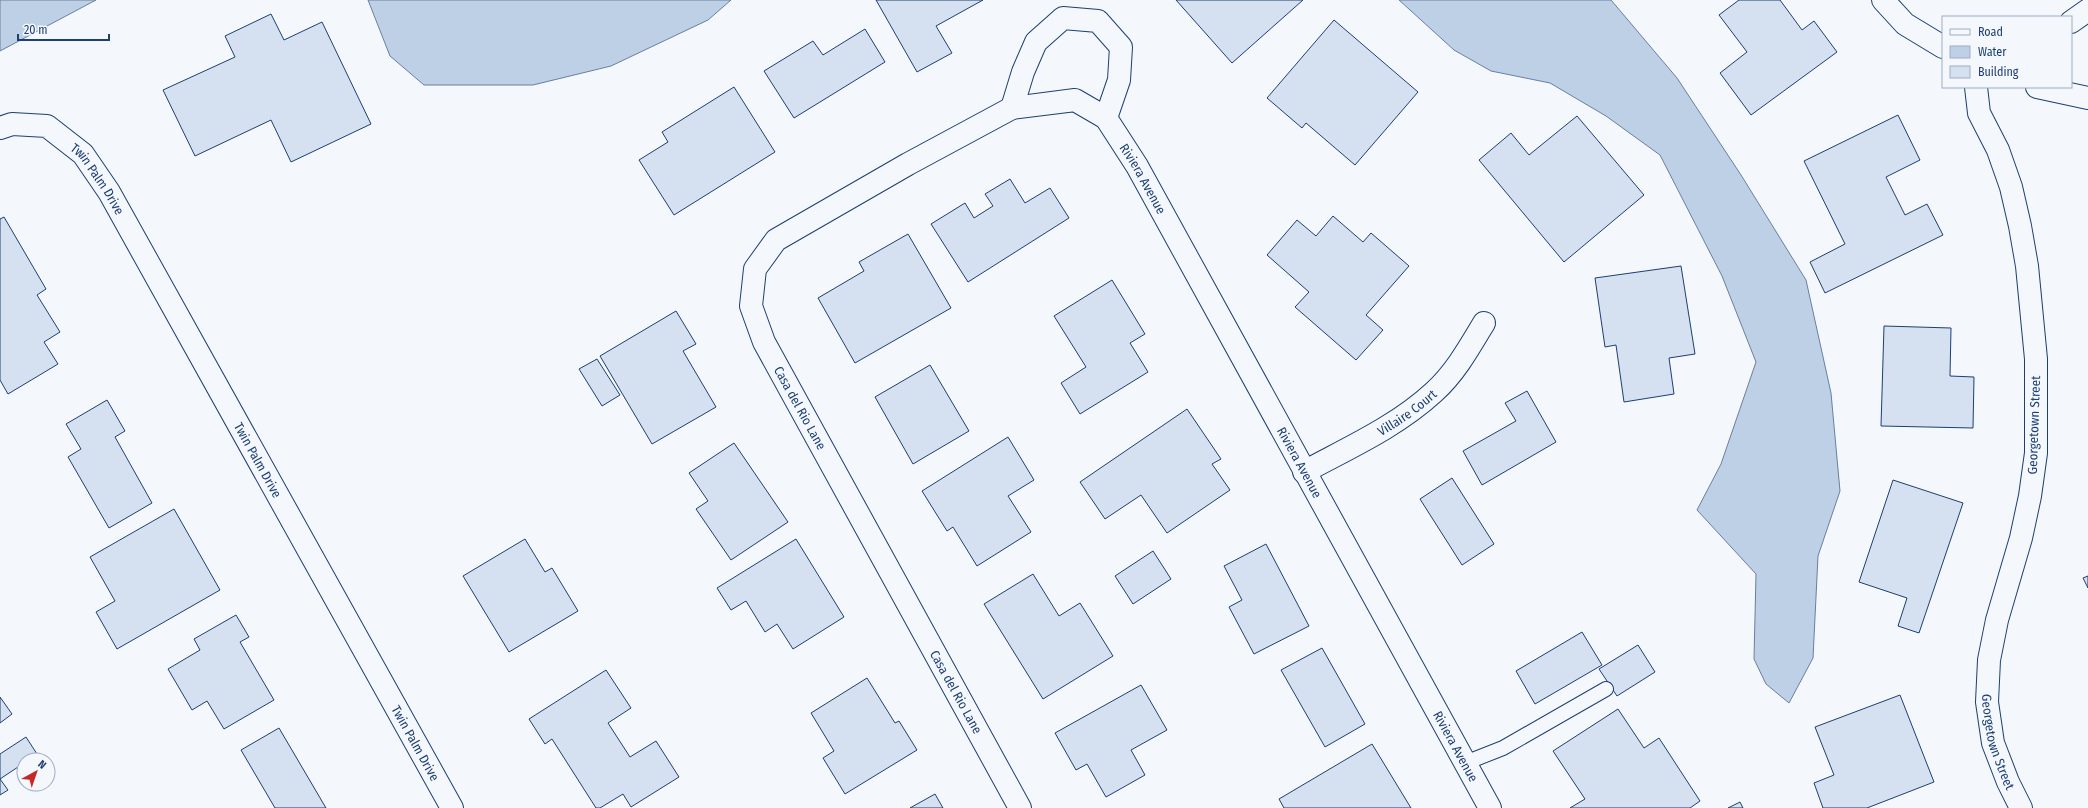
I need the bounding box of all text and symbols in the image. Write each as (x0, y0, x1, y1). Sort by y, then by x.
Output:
scale bar (18, 16, 109, 42)
legend (1942, 16, 2072, 88)
text: 20 m (24, 23, 48, 37)
text: Road (1978, 25, 2003, 39)
text: Water (1978, 45, 2007, 59)
text: Building (1978, 65, 2019, 79)
street label: Twin Palm Drive (68, 140, 127, 217)
street label: Riviera Avenue (1117, 141, 1169, 216)
street label: Casa del Rio Lane (771, 364, 829, 452)
street label: Georgetown Street (2025, 375, 2043, 475)
street label: Villaire Court (1375, 386, 1440, 438)
street label: Twin Palm Drive (231, 420, 285, 500)
street label: Riviera Avenue (1274, 424, 1325, 500)
street label: Casa del Rio Lane (927, 648, 985, 736)
street label: Georgetown Street (1979, 694, 2018, 793)
street label: Twin Palm Drive (389, 703, 443, 783)
street label: Riviera Avenue (1430, 708, 1482, 784)
north arrow (16, 752, 56, 792)
text: N (35, 758, 49, 772)

